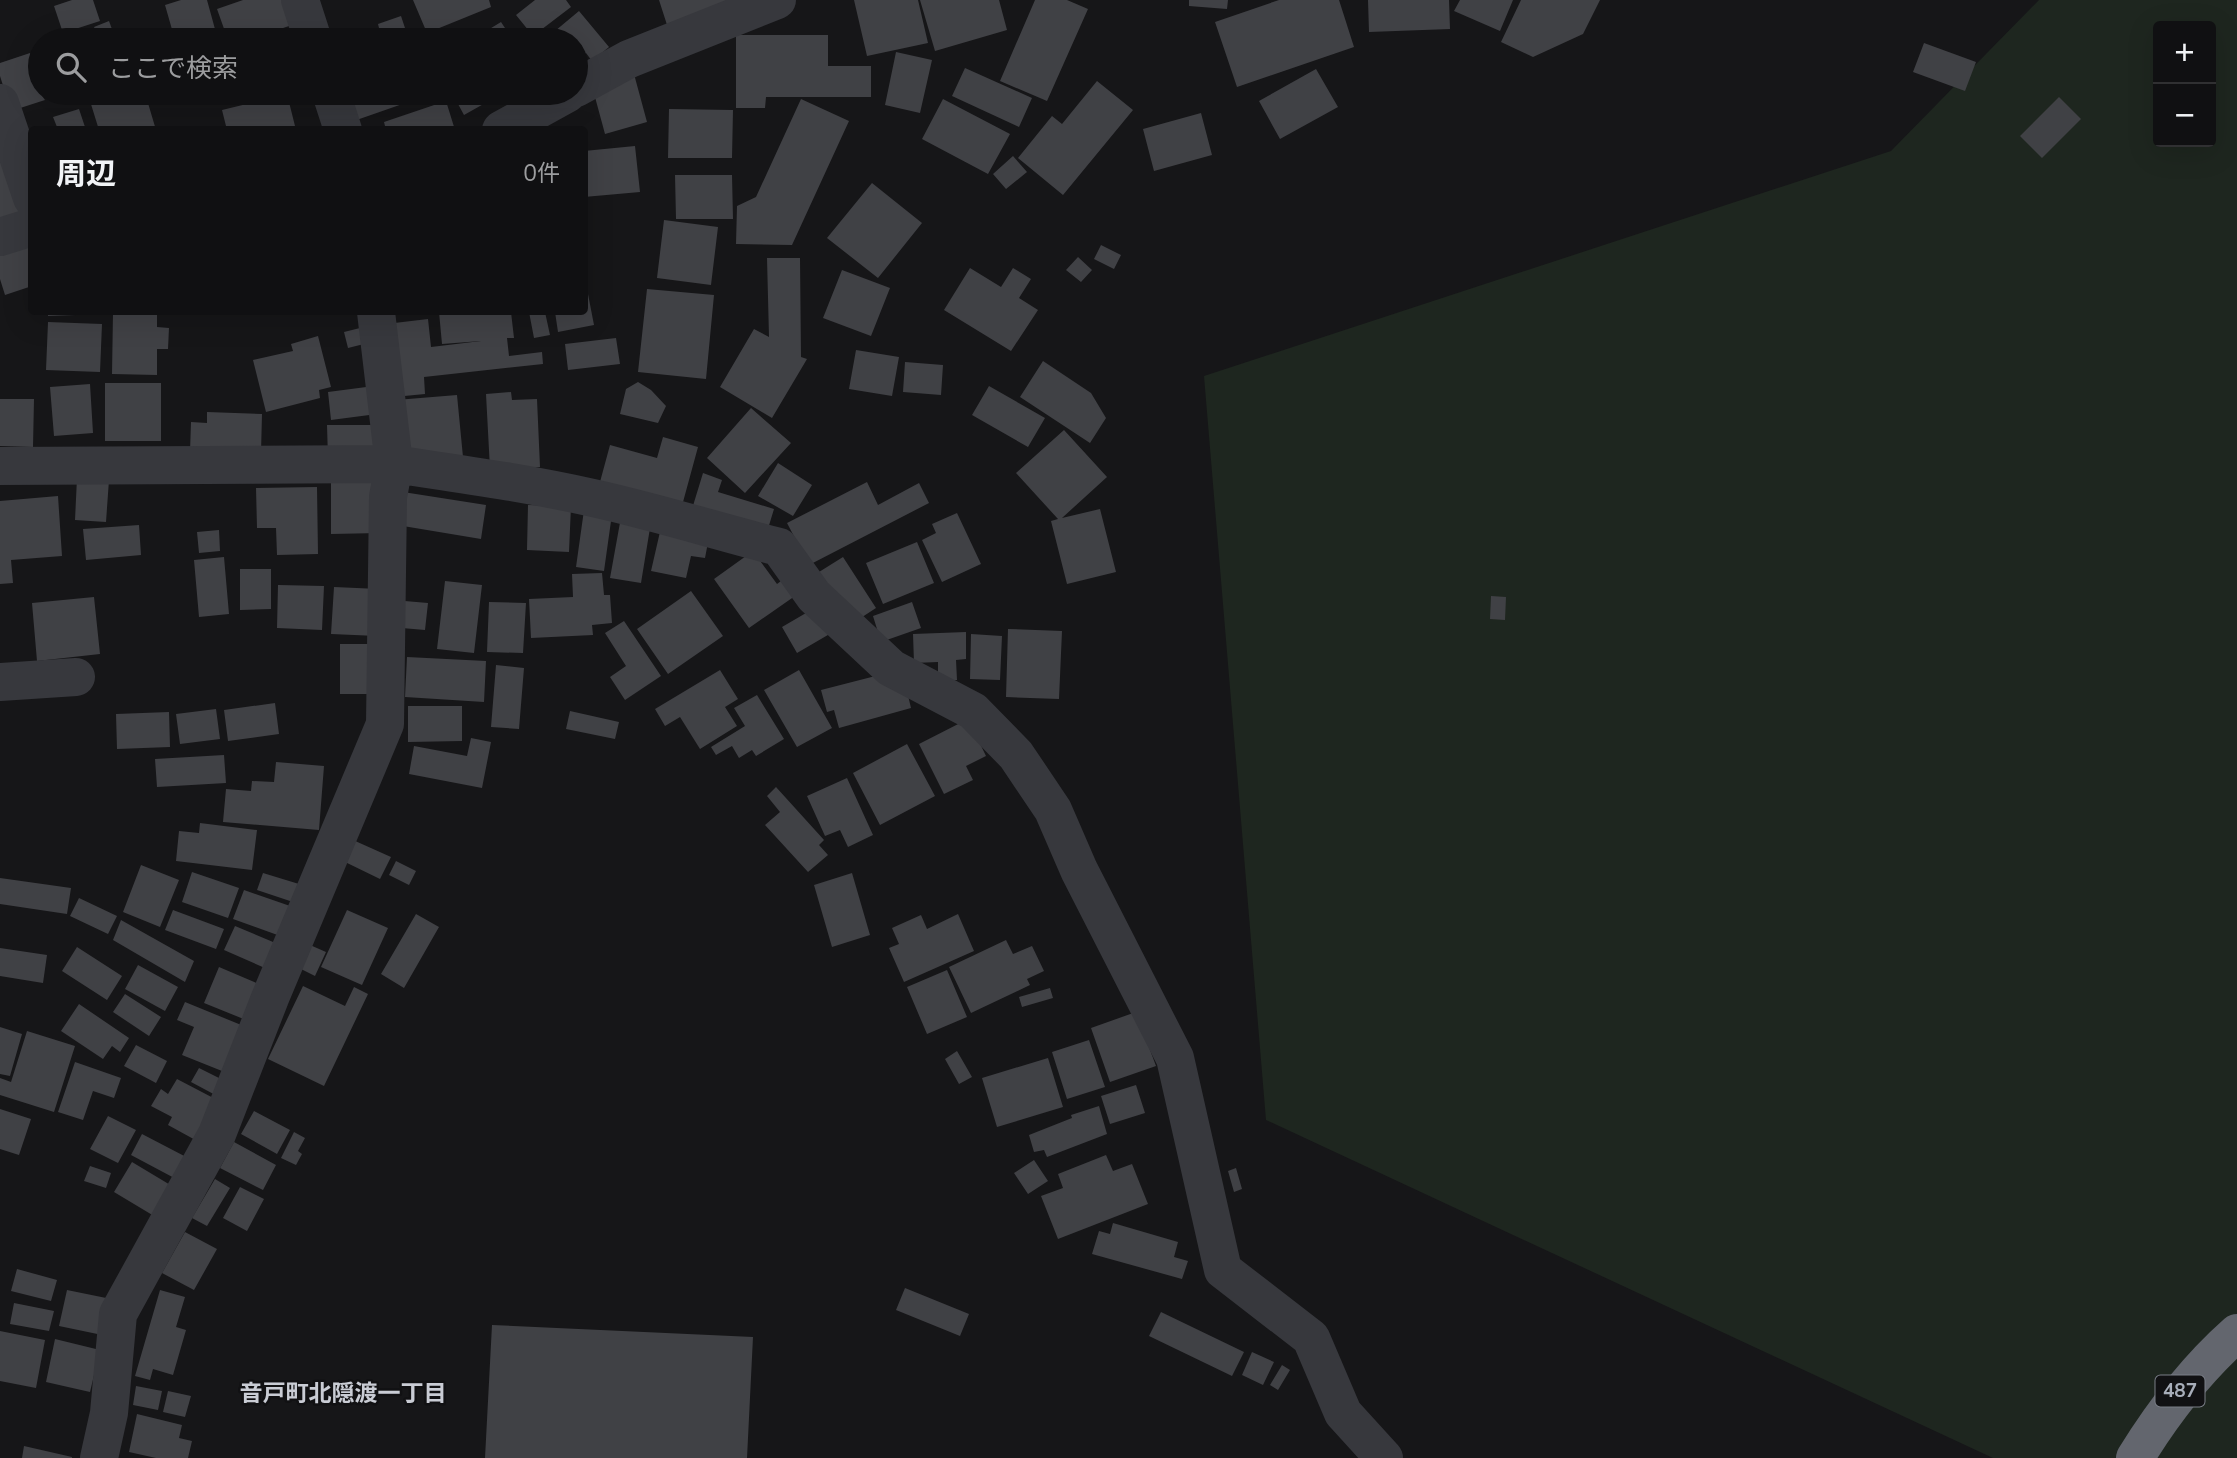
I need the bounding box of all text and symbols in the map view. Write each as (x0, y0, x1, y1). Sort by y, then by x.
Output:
map controls (2153, 21, 2216, 147)
button: + (2153, 21, 2216, 84)
search box (28, 28, 588, 105)
icon: search (52, 48, 90, 86)
text: ここで検索 (108, 51, 238, 86)
button: − (2153, 84, 2216, 147)
text: 周辺 (56, 154, 116, 195)
text: 0件 (523, 158, 560, 189)
road number: 487 (2156, 1376, 2204, 1406)
district label: 音戸町北隠渡一丁目 (240, 1378, 447, 1409)

